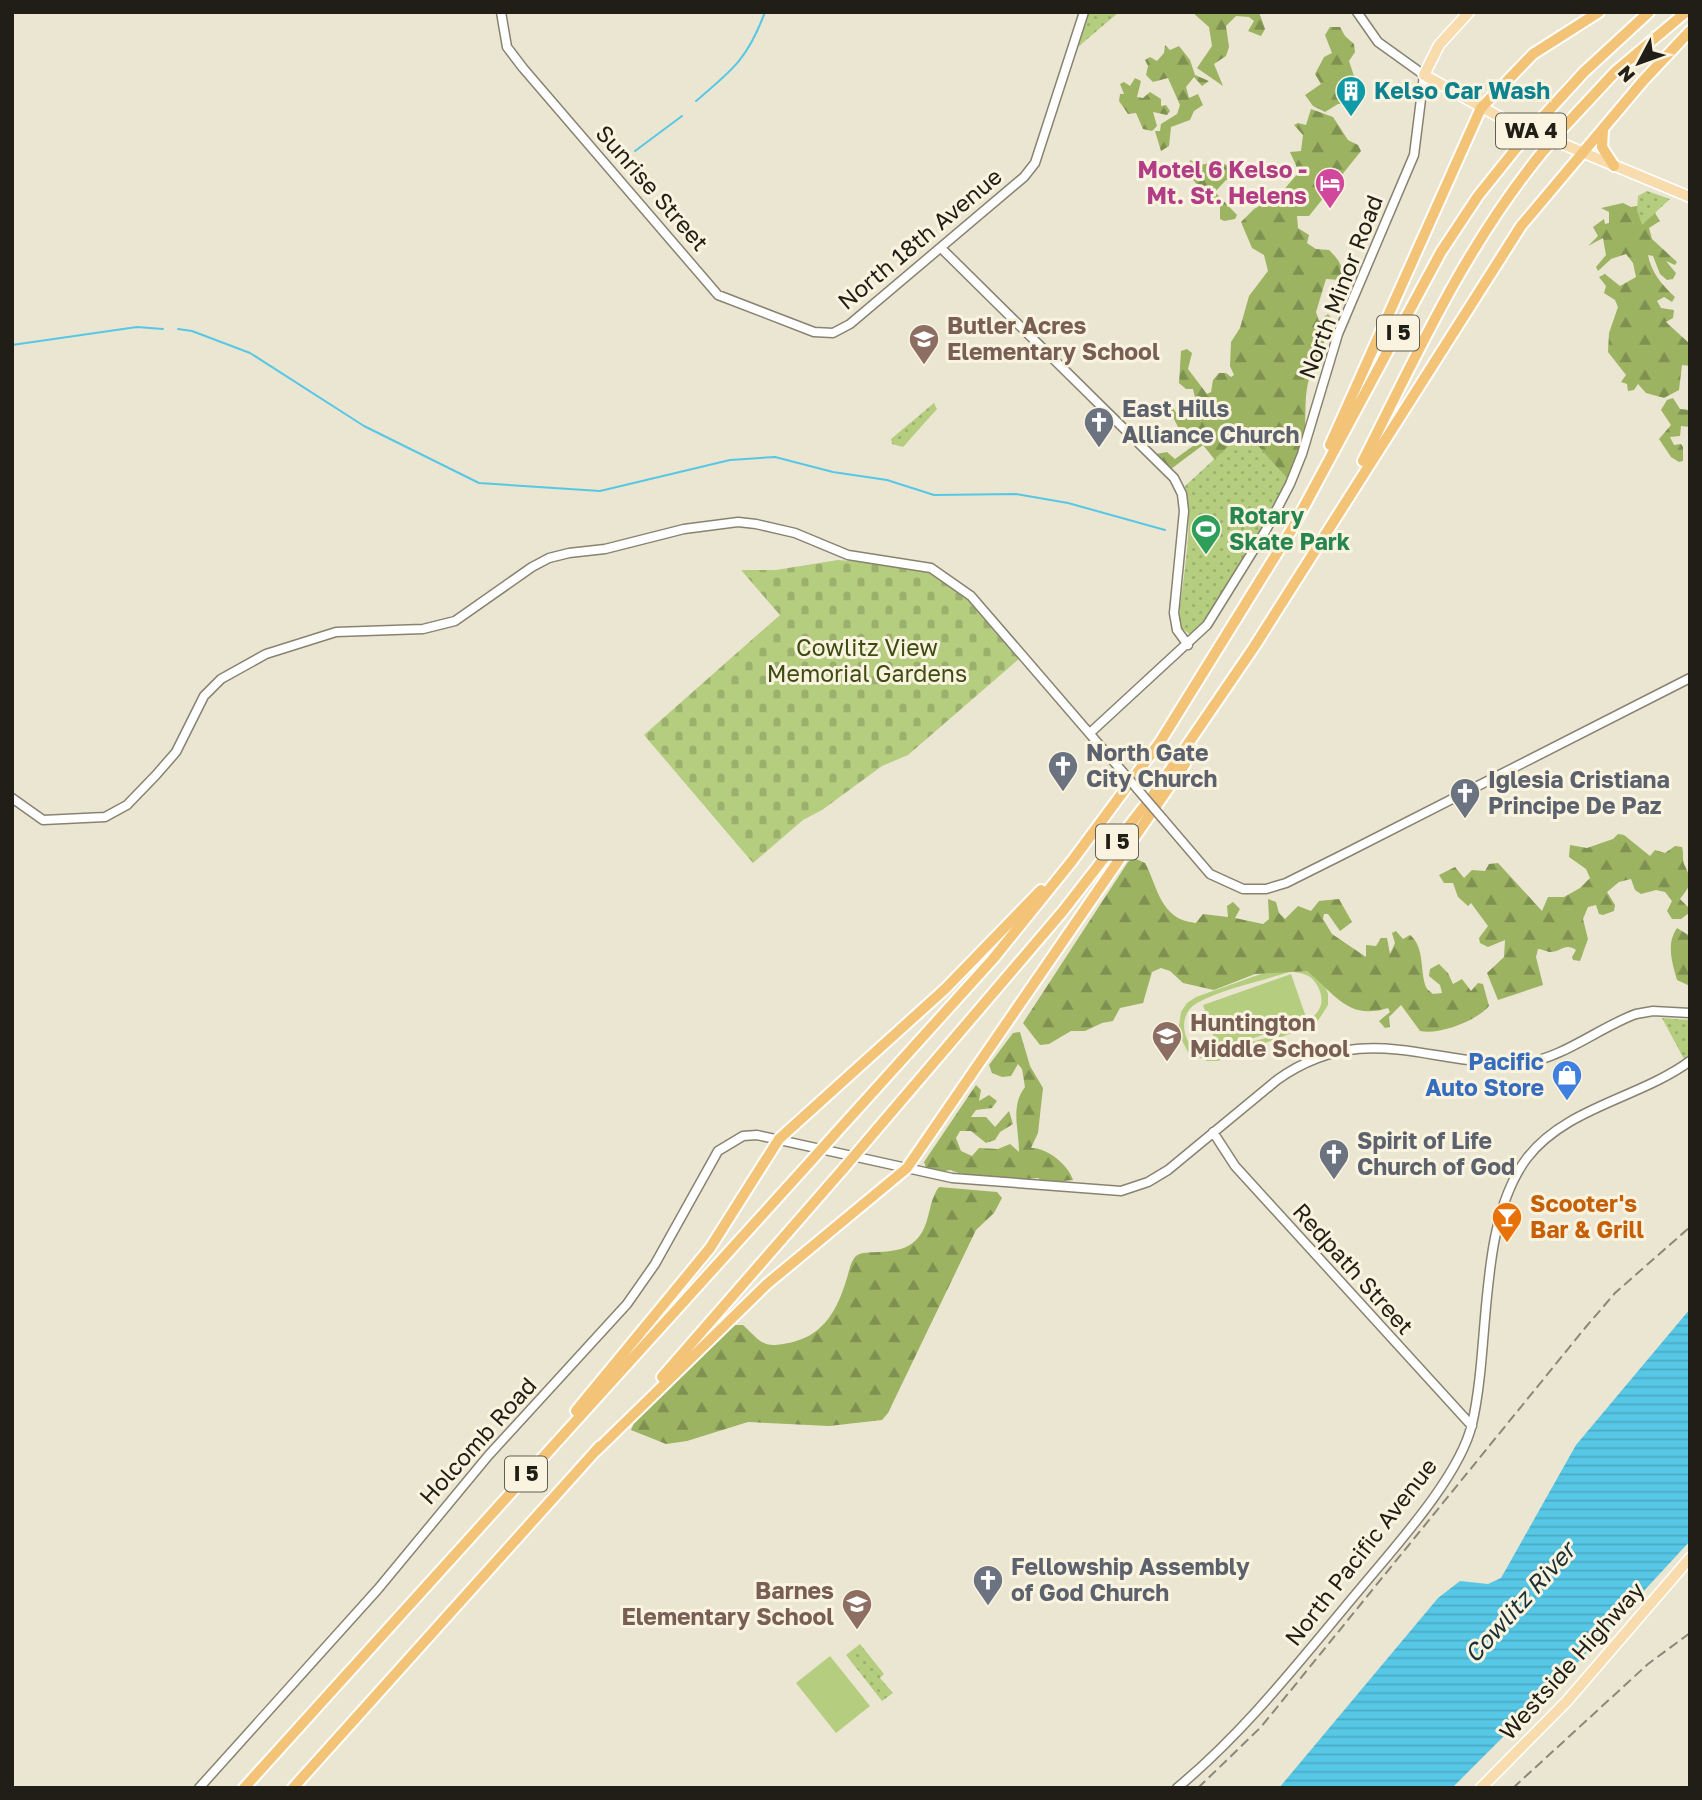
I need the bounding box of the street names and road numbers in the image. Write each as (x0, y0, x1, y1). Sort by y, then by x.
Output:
road number: WA 4 (1496, 114, 1566, 148)
street label: Sunrise Street (591, 119, 715, 256)
street label: North 18th Avenue (832, 162, 1007, 315)
street label: North Minor Road (1292, 191, 1388, 383)
road number: I 5 (1377, 316, 1419, 350)
road number: I 5 (1096, 824, 1138, 860)
street label: Redpath Street (1287, 1197, 1420, 1340)
street label: Holcomb Road (413, 1371, 542, 1510)
street label: North Pacific Avenue (1278, 1452, 1442, 1651)
road number: I 5 (505, 1456, 547, 1492)
street label: Westside Highway (1493, 1576, 1650, 1745)

